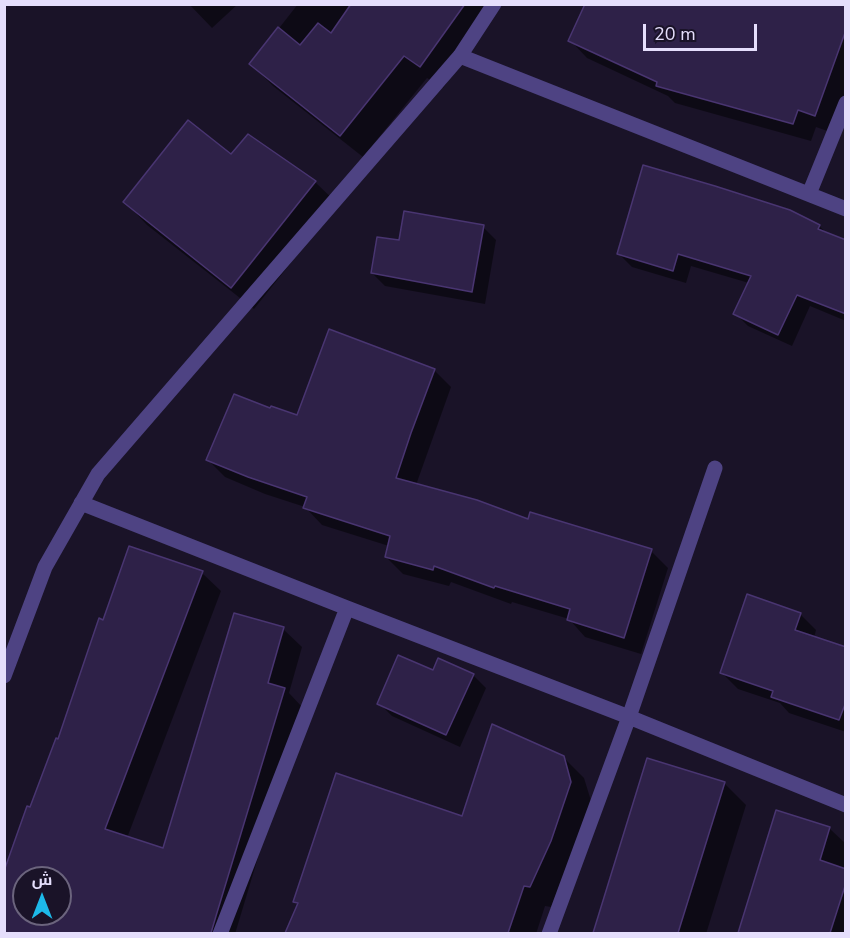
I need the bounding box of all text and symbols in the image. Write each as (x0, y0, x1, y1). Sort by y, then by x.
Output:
scale bar (646, 12, 760, 50)
text: 20 m (654, 22, 696, 46)
north arrow (12, 866, 72, 926)
text: ش (32, 869, 52, 891)

